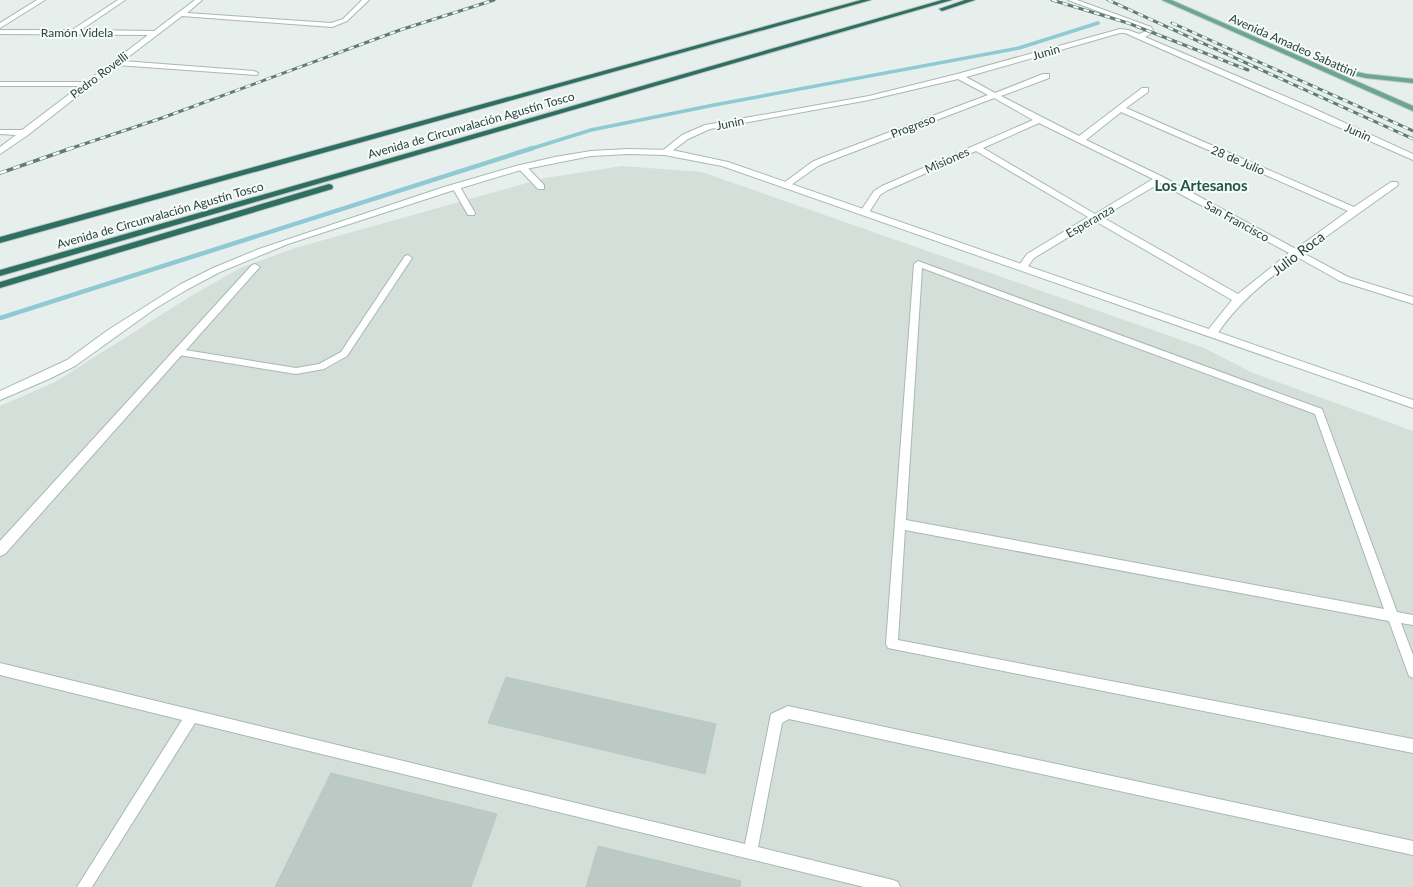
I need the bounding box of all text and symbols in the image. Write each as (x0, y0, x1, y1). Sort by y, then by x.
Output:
street label: Avenida Amadeo Sabattini (1227, 10, 1359, 80)
street label: Ramón Videla (41, 25, 113, 40)
street label: Junin (1031, 41, 1061, 63)
street label: Pedro Rovelli (67, 48, 131, 102)
street label: Avenida de Circunvalación Agustín Tosco (366, 88, 576, 162)
street label: Progreso (889, 111, 938, 141)
street label: Junin (715, 113, 745, 133)
street label: Junin (1342, 119, 1374, 145)
street label: 28 de Julio (1209, 142, 1267, 178)
street label: Misiones (922, 144, 972, 176)
district label: Los Artesanos (1154, 176, 1248, 194)
street label: Avenida de Circunvalación Agustín Tosco (55, 178, 265, 252)
street label: San Francisco (1202, 197, 1272, 245)
street label: Esperanza (1063, 201, 1117, 241)
street label: Julio Roca (1268, 228, 1328, 278)

